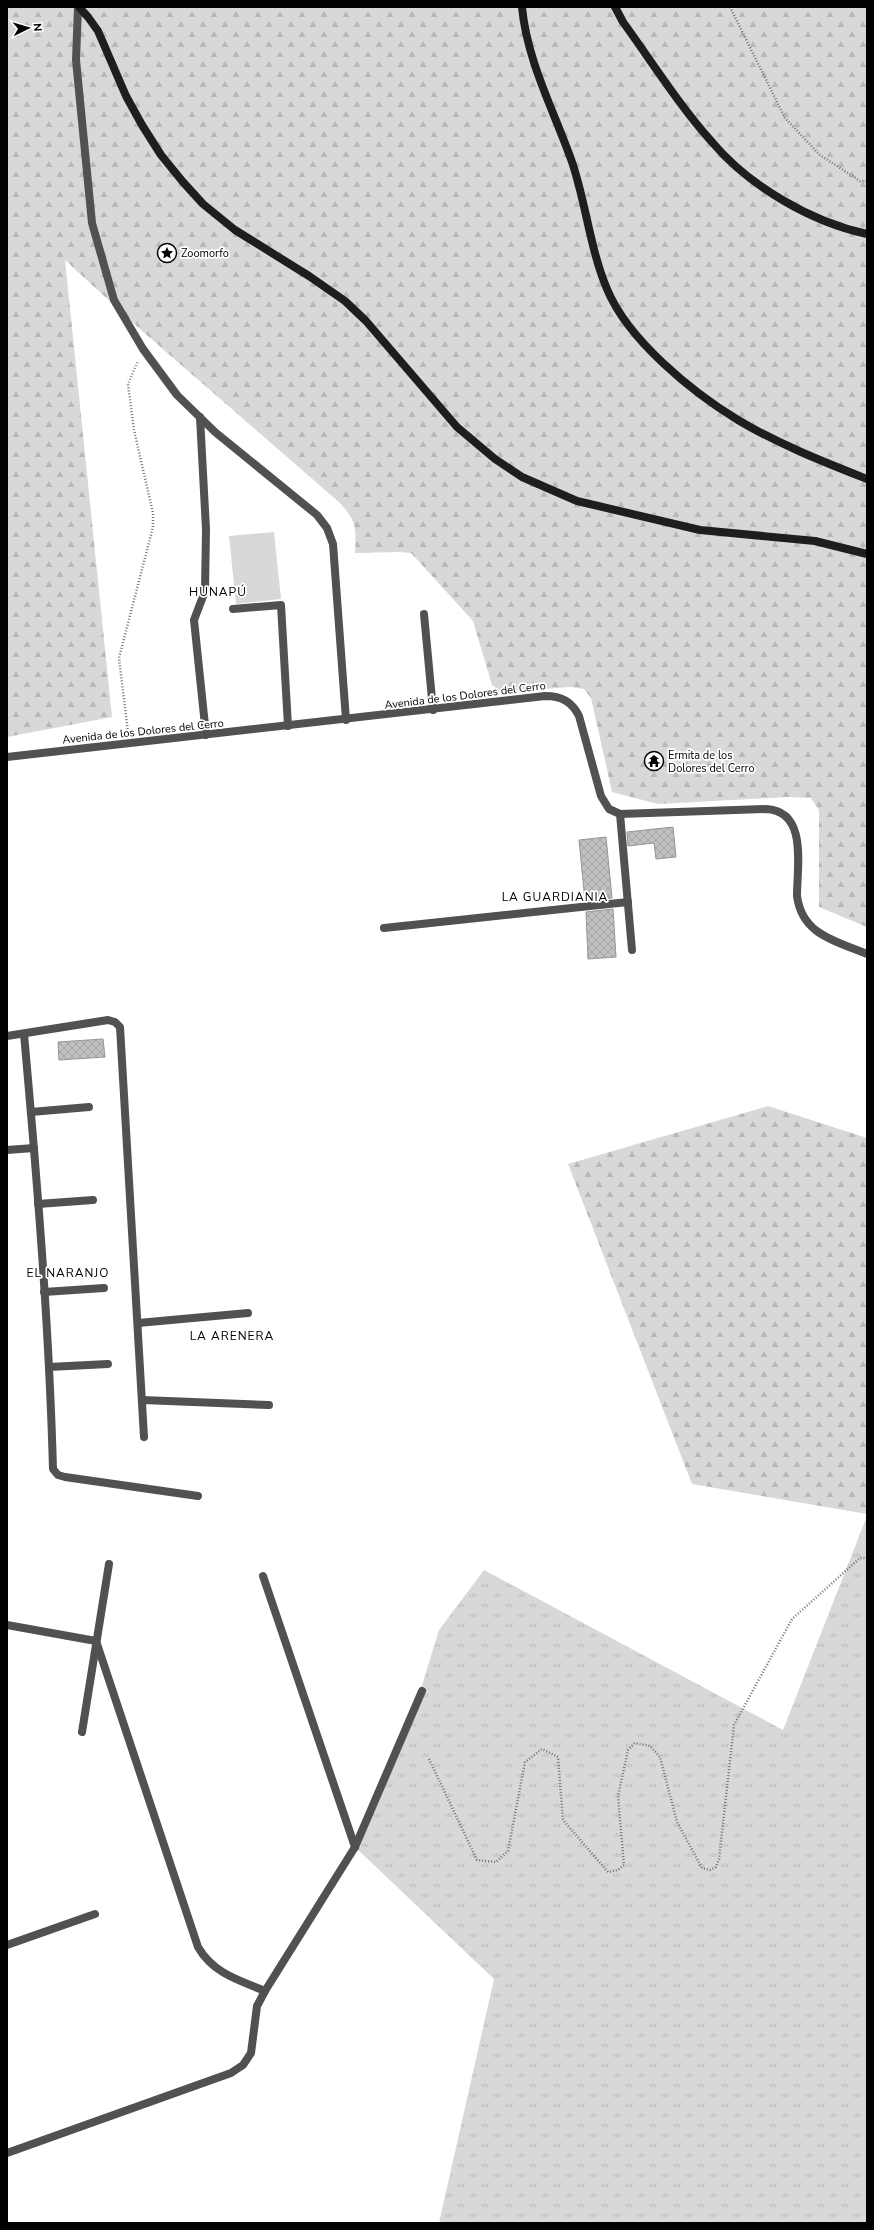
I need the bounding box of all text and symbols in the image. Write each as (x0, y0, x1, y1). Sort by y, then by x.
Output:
north arrow (8, 8, 48, 48)
text: N (30, 22, 45, 32)
place icon: Zoomorfo (156, 242, 178, 264)
place label: Zoomorfo (181, 246, 229, 261)
district label: HUNAPÚ (189, 584, 247, 600)
street label: Avenida de los Dolores del Cerro (384, 678, 546, 713)
street label: Avenida de los Dolores del Cerro (62, 716, 224, 747)
place label: Ermita de los Dolores del Cerro (668, 748, 755, 776)
temple icon: Ermita de los Dolores del Cerro (643, 750, 665, 772)
district label: LA GUARDIANIA (502, 889, 608, 905)
district label: EL NARANJO (27, 1265, 109, 1281)
district label: LA ARENERA (190, 1328, 274, 1344)

